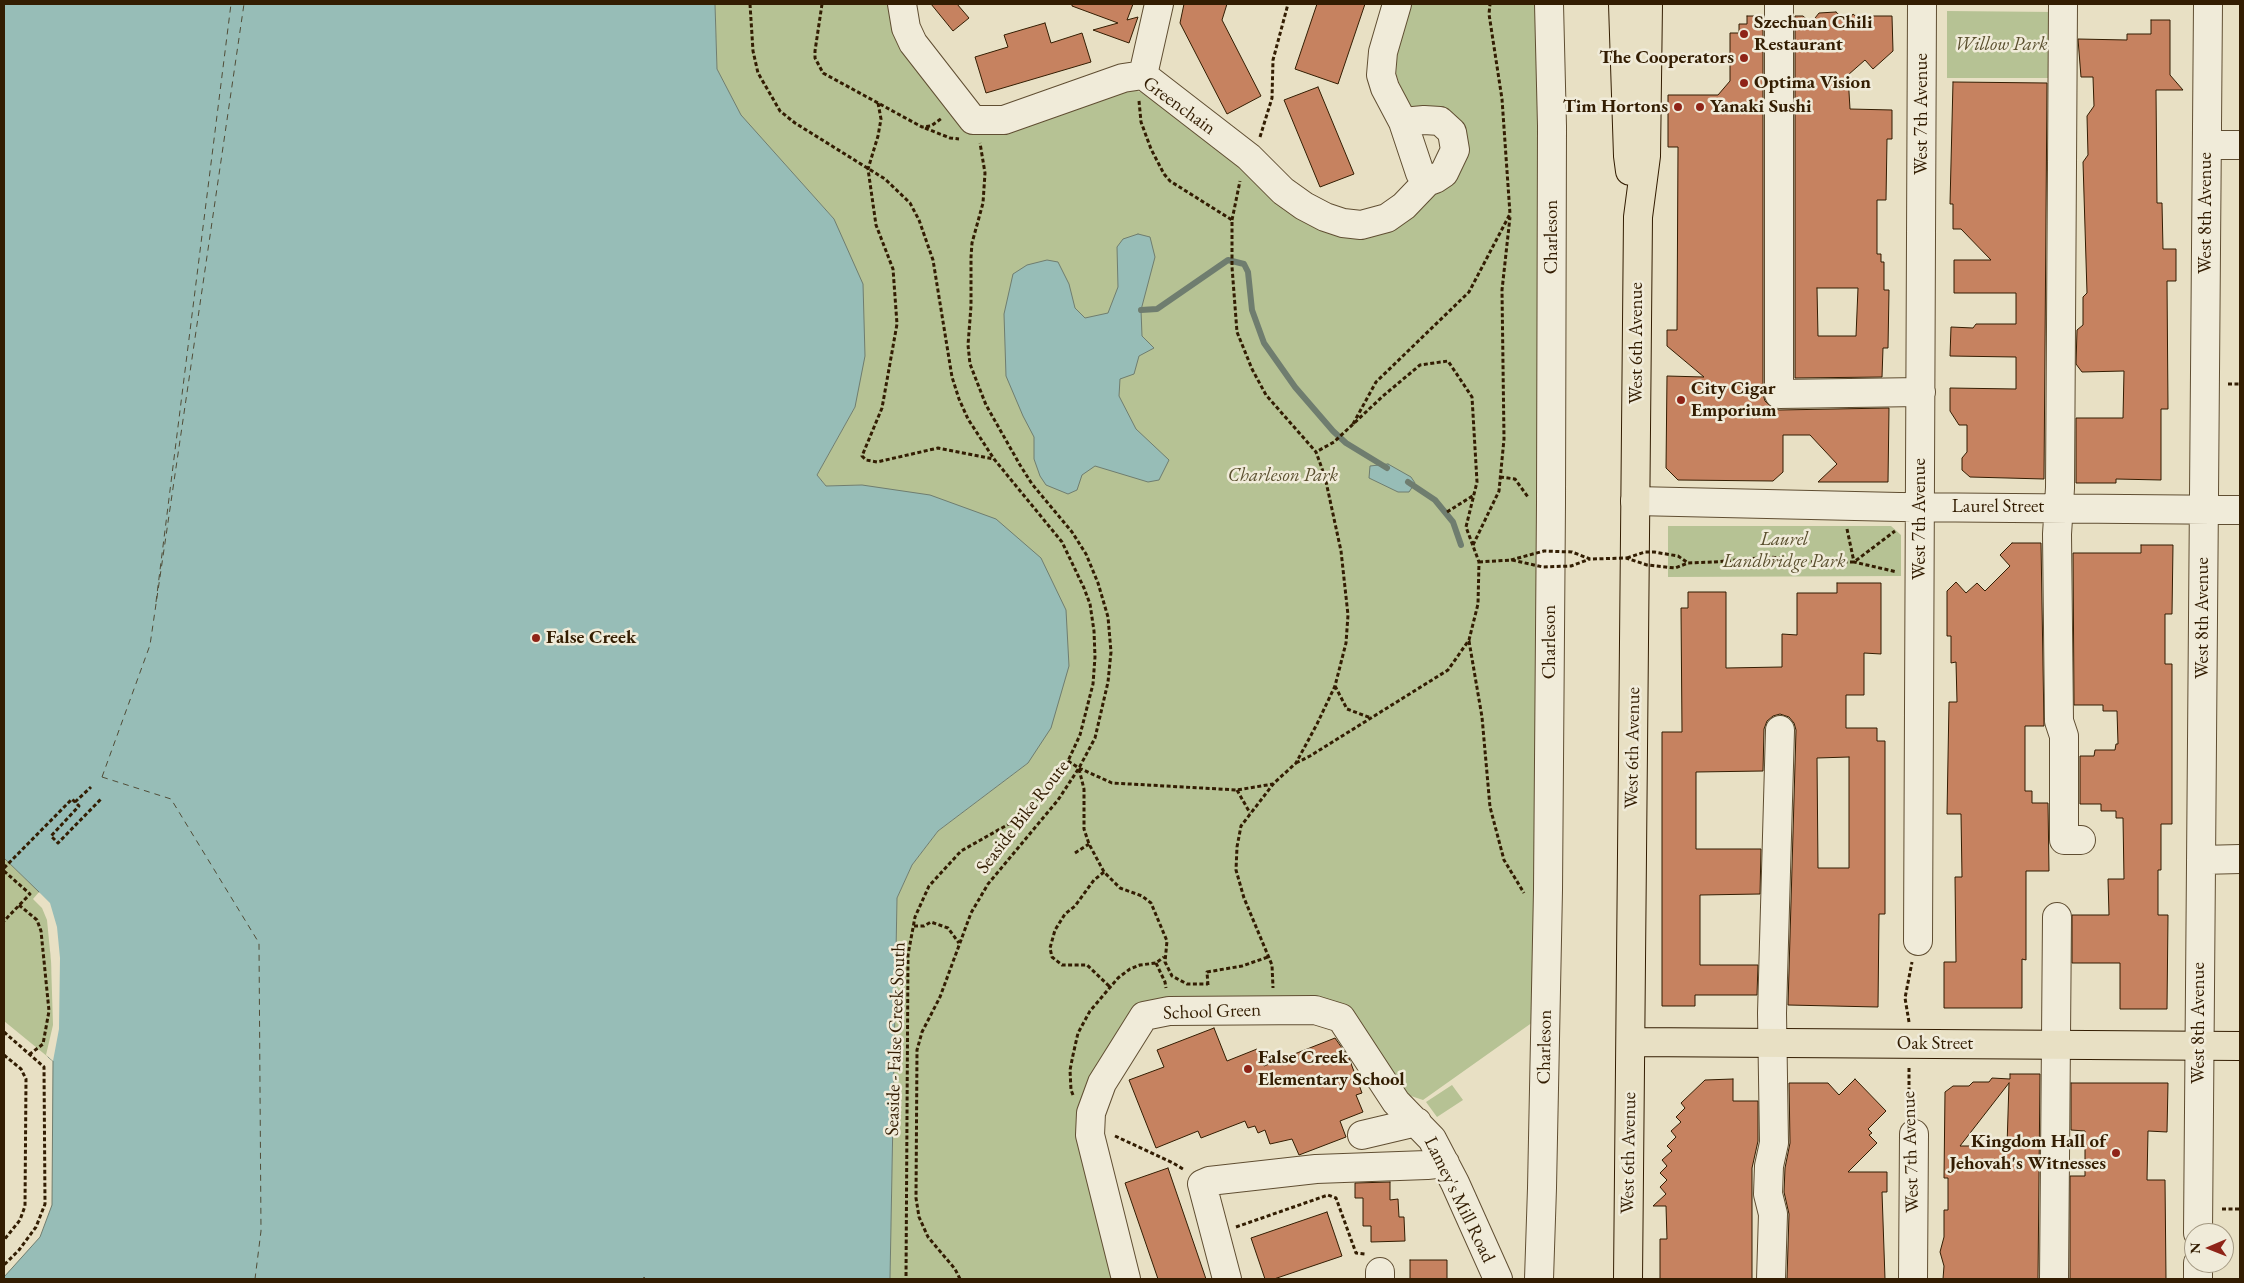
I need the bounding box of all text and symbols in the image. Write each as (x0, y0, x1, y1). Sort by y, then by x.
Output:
place label: Szechuan Chili Restaurant (1754, 12, 1873, 56)
marker: Szechuan Chili Restaurant (1738, 28, 1750, 40)
park label: Willow Park (1954, 34, 2048, 56)
place label: The Cooperators (1599, 47, 1734, 69)
marker: The Cooperators (1738, 52, 1750, 64)
street label: West 7th Avenue (1911, 53, 1933, 175)
street label: Greenchain (1138, 72, 1220, 140)
place label: Optima Vision (1754, 72, 1871, 94)
marker: Optima Vision (1738, 77, 1750, 89)
place label: Tim Hortons (1563, 96, 1668, 118)
place label: Yanaki Sushi (1710, 96, 1812, 118)
marker: Tim Hortons (1672, 101, 1684, 113)
marker: Yanaki Sushi (1694, 101, 1706, 113)
street label: West 8th Avenue (2195, 152, 2217, 274)
street label: Charleson (1541, 200, 1563, 274)
street label: West 6th Avenue (1626, 282, 1648, 404)
place label: City Cigar Emporium (1691, 378, 1777, 422)
marker: City Cigar Emporium (1675, 394, 1687, 406)
street label: West 7th Avenue (1909, 458, 1931, 580)
park label: Charleson Park (1228, 465, 1338, 487)
street label: Laurel Street (1952, 496, 2044, 518)
park label: Laurel Landbridge Park (1722, 529, 1846, 573)
street label: West 8th Avenue (2192, 557, 2214, 679)
street label: Charleson (1539, 605, 1561, 679)
place label: False Creek (546, 627, 636, 649)
marker: False Creek (530, 632, 542, 644)
street label: West 6th Avenue (1621, 687, 1645, 809)
street label: Seaside Bike Route (972, 756, 1074, 878)
street label: Seaside - False Creek South (881, 942, 911, 1136)
street label: West 8th Avenue (2188, 962, 2210, 1084)
street label: School Green (1163, 999, 1261, 1025)
street label: Charleson (1533, 1009, 1557, 1085)
street label: Oak Street (1897, 1033, 1973, 1055)
place label: False Creek Elementary School (1258, 1047, 1405, 1091)
marker: False Creek Elementary School (1242, 1063, 1254, 1075)
street label: West 7th Avenue (1897, 1091, 1925, 1213)
street label: West 6th Avenue (1617, 1092, 1641, 1214)
place label: Kingdom Hall of Jehovah's Witnesses (1949, 1131, 2106, 1175)
street label: Lamey's Mill Road (1419, 1133, 1499, 1267)
marker: Kingdom Hall of Jehovah's Witnesses (2110, 1147, 2122, 1159)
north arrow (2184, 1223, 2234, 1273)
text: N (2186, 1242, 2204, 1254)

